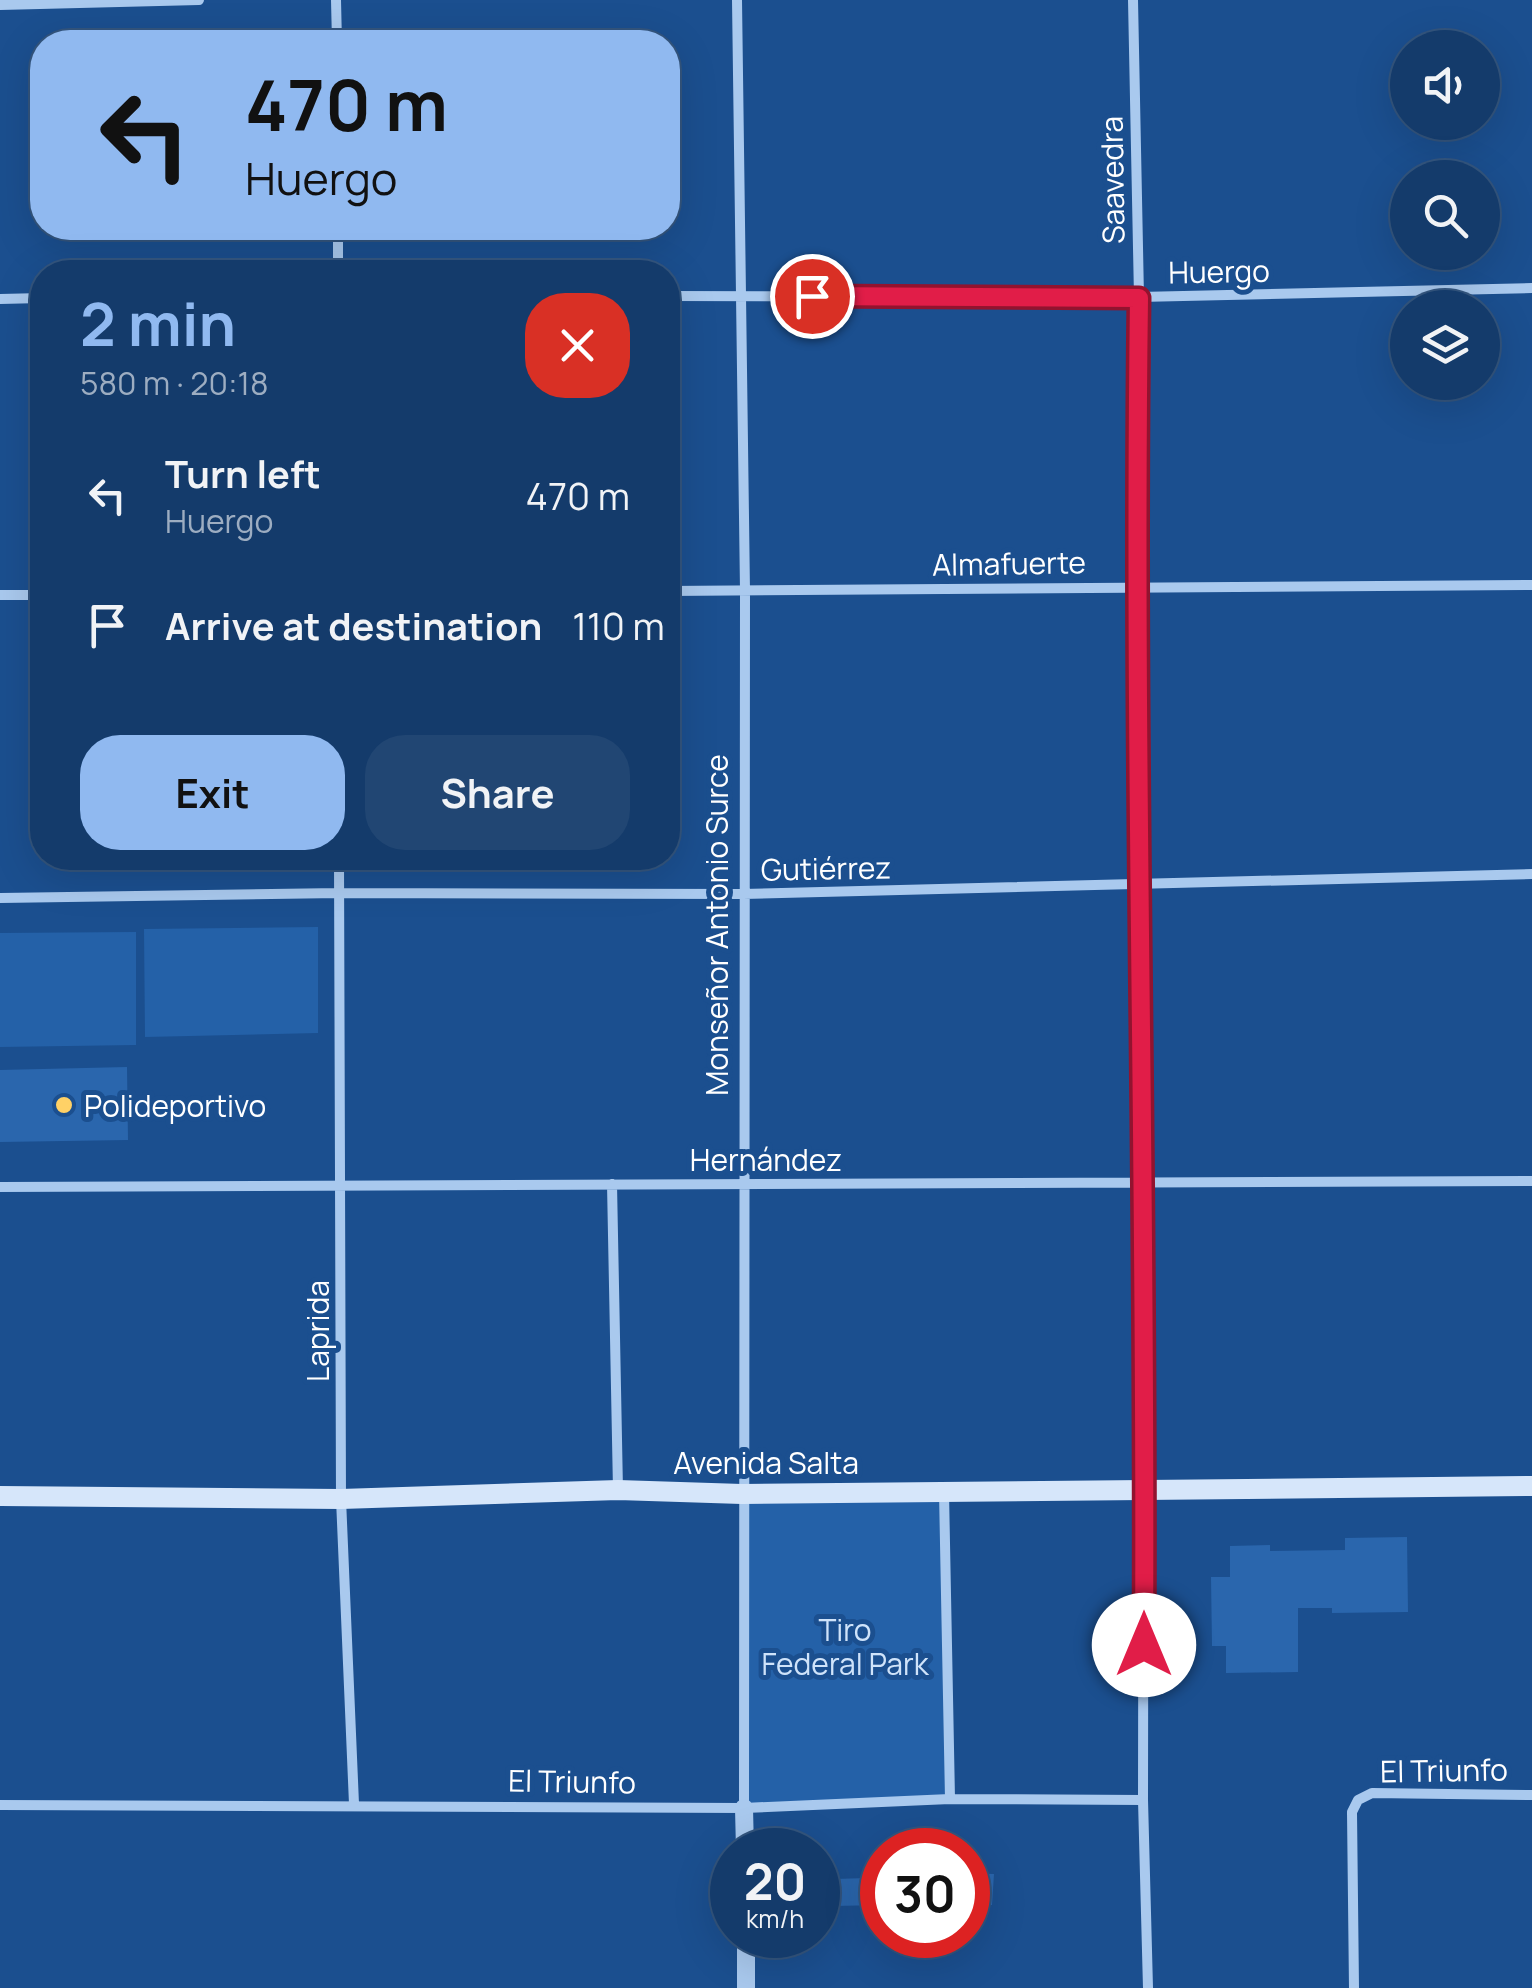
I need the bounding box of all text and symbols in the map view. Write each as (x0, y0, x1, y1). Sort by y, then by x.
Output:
map controls (1390, 30, 1500, 400)
button: sound (1390, 30, 1500, 140)
text: 470 m (245, 56, 448, 152)
icon: left (80, 70, 210, 200)
street label: Saavedra (1090, 116, 1134, 244)
text: Huergo (245, 147, 397, 209)
button: search (1390, 160, 1500, 270)
street label: Huergo (1168, 250, 1270, 292)
pin (770, 254, 855, 339)
icon: arrive (785, 269, 840, 324)
text: 2 min (80, 282, 236, 364)
button: layers (1390, 290, 1500, 400)
button: close (525, 293, 630, 398)
text: 580 m · 20:18 (80, 361, 269, 405)
text: Turn left (165, 447, 321, 499)
icon: left (80, 468, 135, 523)
text: 470 m (526, 469, 630, 521)
text: Huergo (165, 499, 273, 543)
street label: Almafuerte (932, 541, 1086, 585)
icon: arrive (80, 598, 135, 653)
text: Arrive at destination (165, 599, 542, 651)
text: 110 m (572, 599, 665, 651)
button: Exit (80, 735, 345, 850)
button: Share (365, 735, 630, 850)
street label: Monseñor Antonio Surce (696, 754, 737, 1096)
street label: Gutiérrez (761, 846, 891, 890)
place label: Polideportivo (84, 1085, 266, 1126)
marker: Polideportivo (53, 1094, 75, 1116)
street label: Hernández (690, 1139, 842, 1180)
street label: Laprida (297, 1280, 338, 1382)
street label: Avenida Salta (673, 1442, 859, 1483)
position arrow (1092, 1593, 1196, 1697)
park label: Tiro Federal Park (761, 1609, 930, 1684)
street label: El Triunfo (1380, 1748, 1508, 1792)
street label: El Triunfo (508, 1759, 636, 1803)
speed limit sign: 30 (860, 1828, 990, 1958)
text: 20 (744, 1847, 806, 1915)
text: km/h (746, 1901, 804, 1936)

